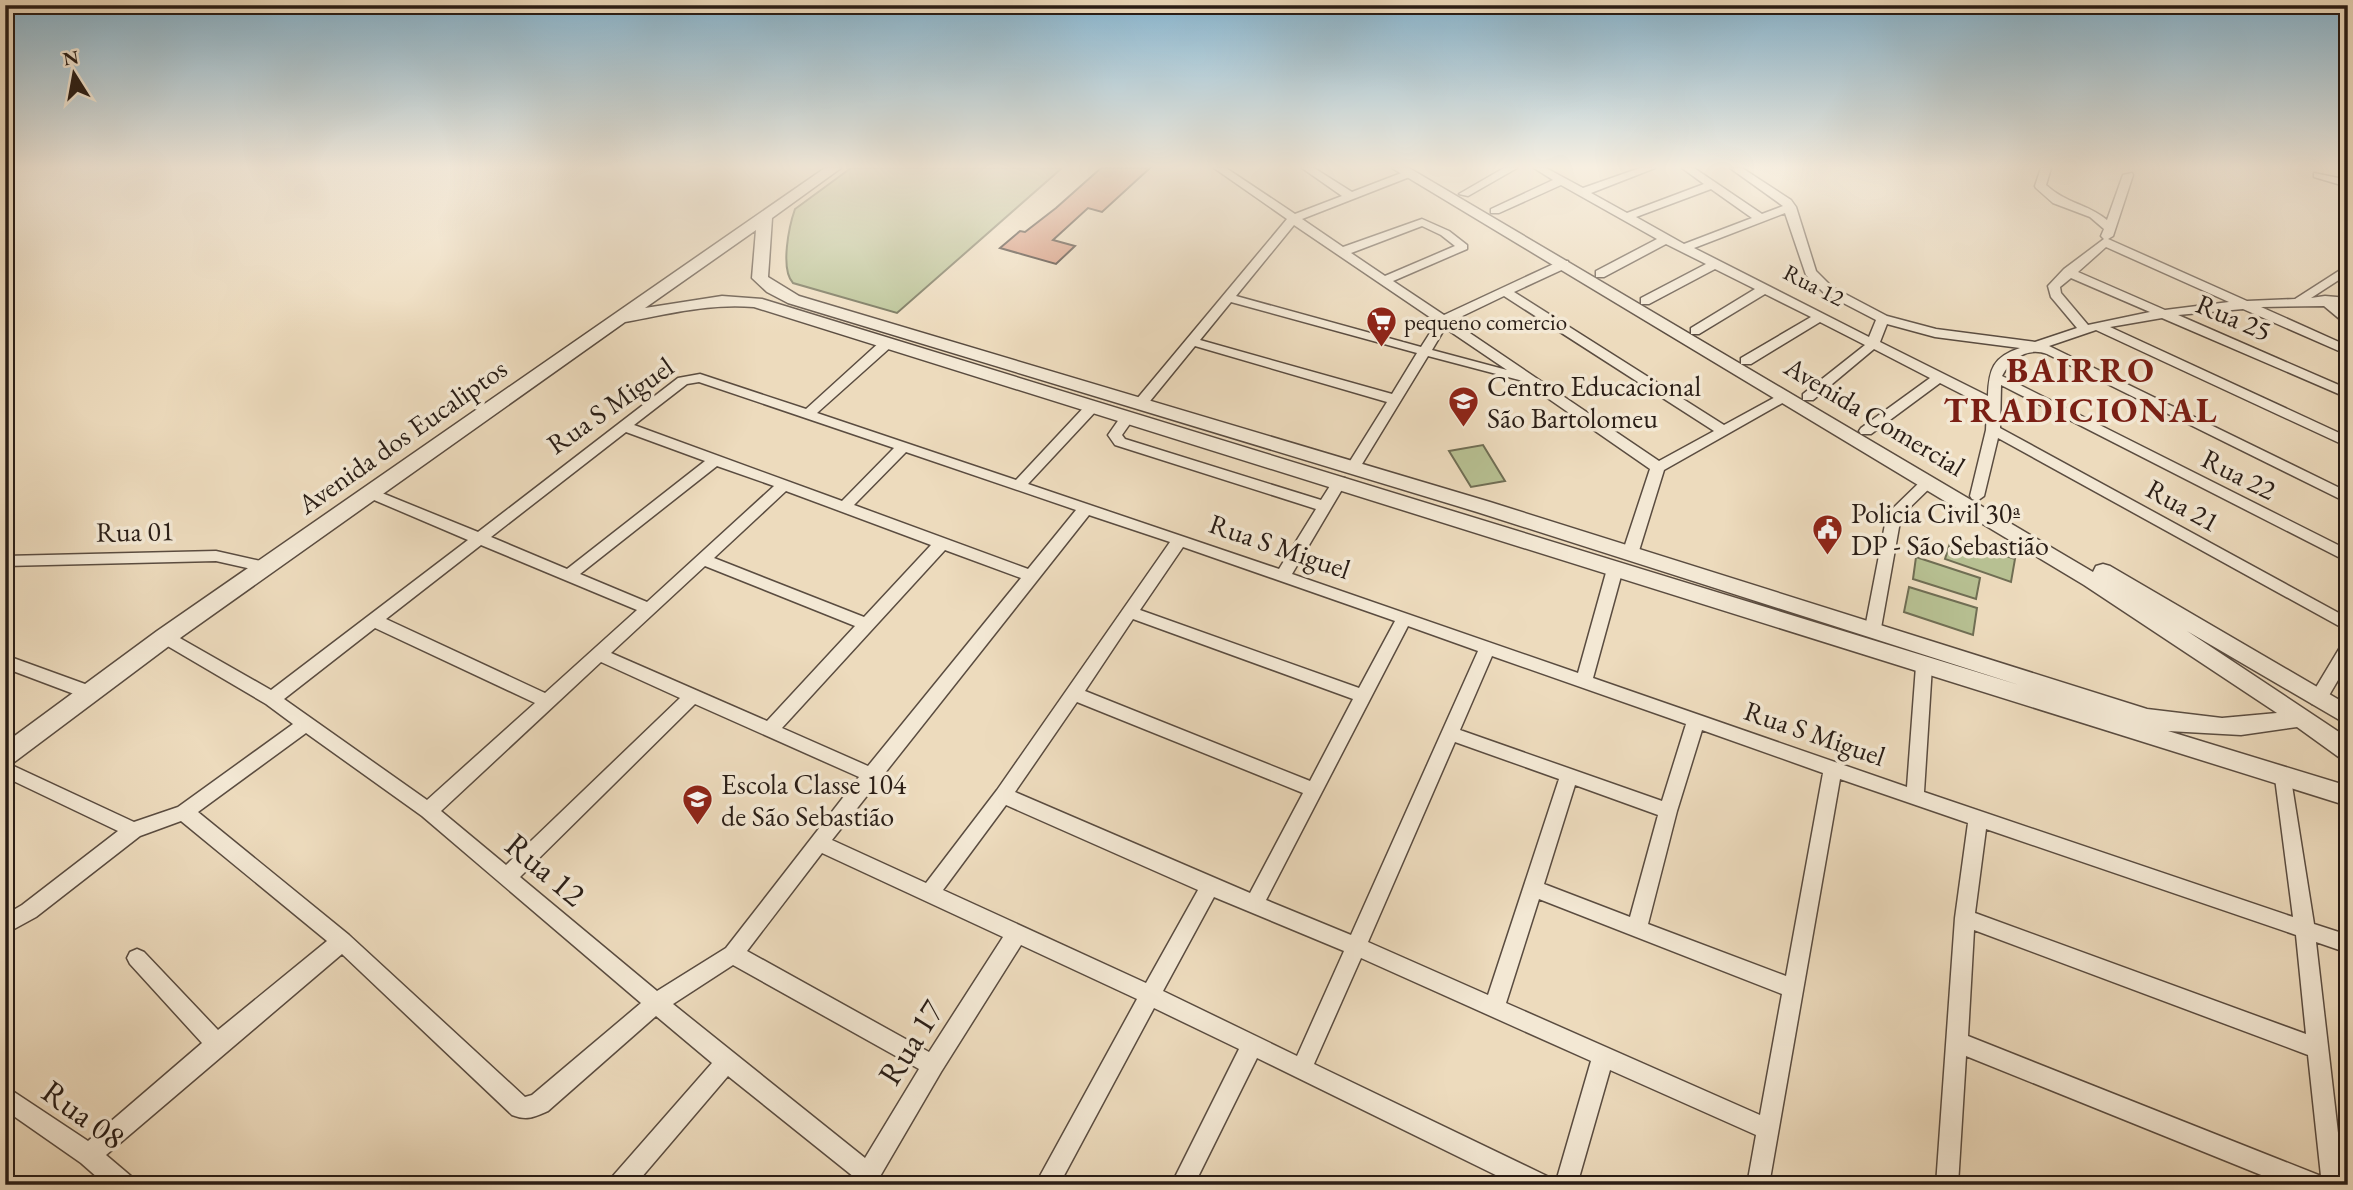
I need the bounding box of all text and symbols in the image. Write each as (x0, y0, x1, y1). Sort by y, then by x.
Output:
north arrow (38, 38, 108, 108)
text: N (61, 44, 81, 72)
street label: Rua 12 (1779, 257, 1849, 313)
street label: Rua 25 (2191, 285, 2277, 349)
supermarket icon: pequeno comercio (1364, 305, 1398, 349)
place label: pequeno comercio (1404, 307, 1567, 337)
street label: Avenida Comercial (1777, 347, 1972, 484)
district label: BAIRRO TRADICIONAL (1944, 347, 2218, 432)
street label: Rua S Miguel (540, 348, 681, 462)
street label: Avenida dos Eucaliptos (289, 350, 514, 522)
place label: Centro Educacional São Bartolomeu (1487, 368, 1701, 436)
school or university icon: Centro Educacional São Bartolomeu (1447, 385, 1481, 429)
street label: Rua 22 (2196, 440, 2283, 508)
street label: Rua 21 (2140, 470, 2226, 540)
place label: Policia Civil 30ª DP - São Sebastião (1851, 495, 2049, 563)
street label: Rua S Miguel (1205, 505, 1356, 587)
street label: Rua 01 (96, 512, 174, 550)
public building icon: Policia Civil 30ª DP - São Sebastião (1811, 512, 1845, 556)
street label: Rua S Miguel (1740, 692, 1891, 774)
place label: Escola Classe 104 de São Sebastião (721, 766, 907, 834)
school or university icon: Escola Classe 104 de São Sebastião (681, 783, 715, 827)
street label: Rua 12 (496, 823, 595, 916)
street label: Rua 17 (868, 992, 953, 1093)
street label: Rua 08 (34, 1070, 134, 1159)

